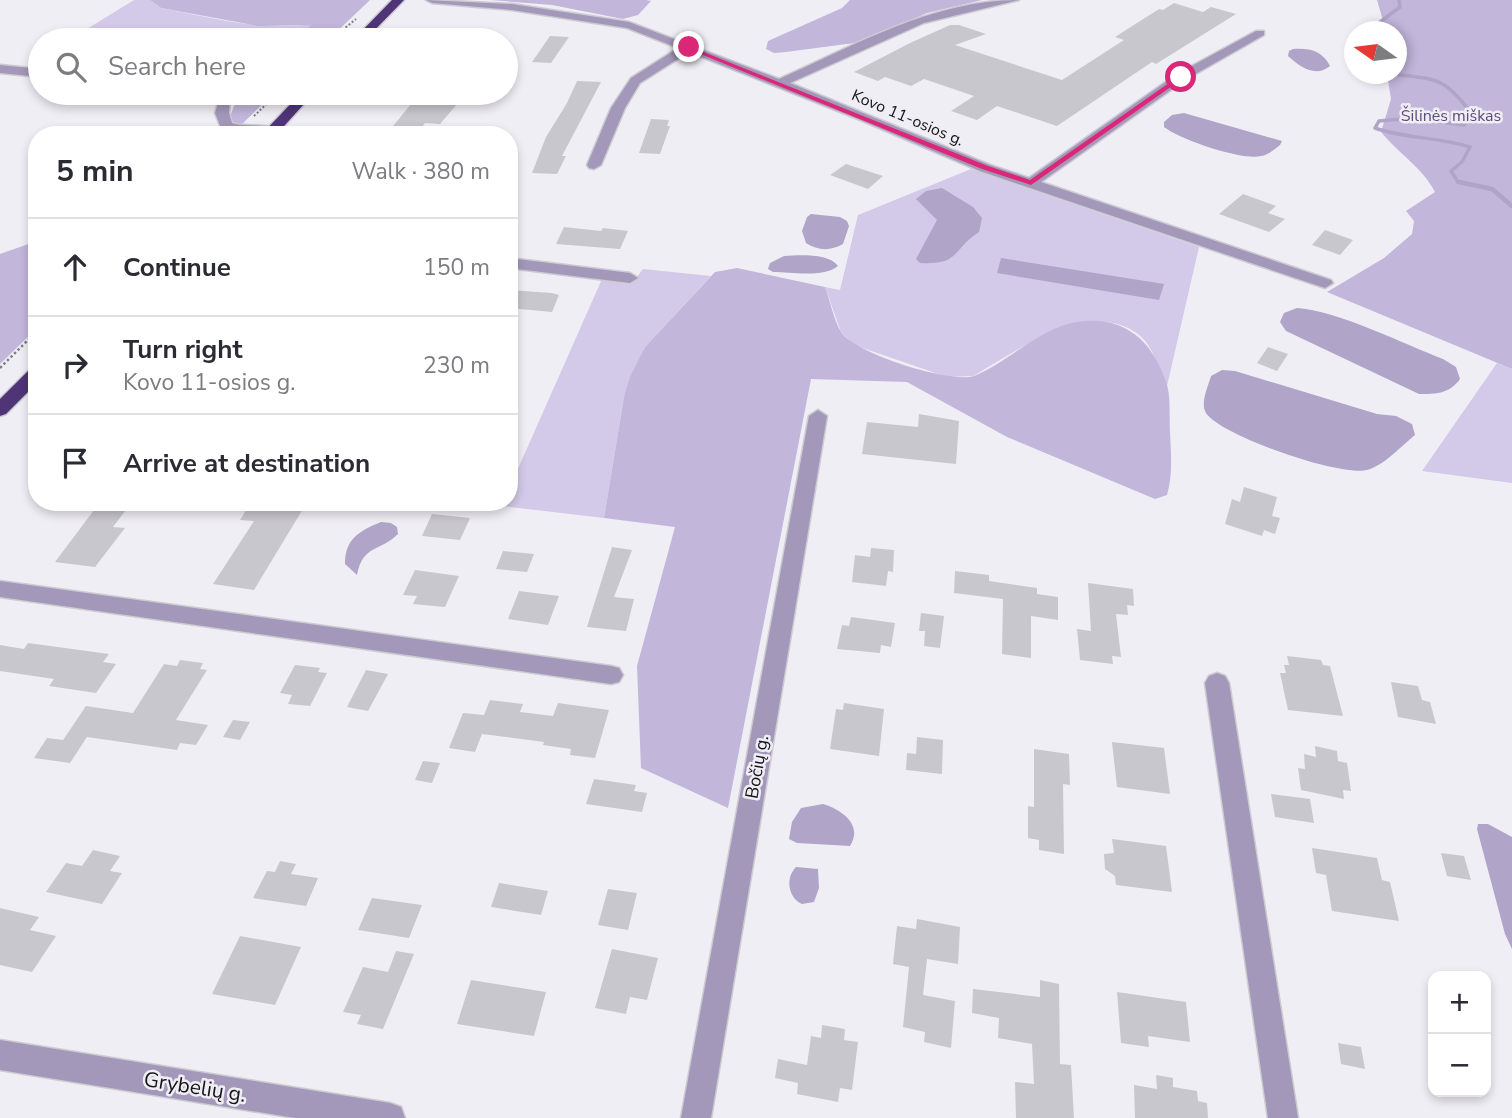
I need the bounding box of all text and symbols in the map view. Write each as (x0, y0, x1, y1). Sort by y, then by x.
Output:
north arrow (1344, 21, 1407, 84)
search box (28, 28, 518, 105)
route end (673, 31, 704, 62)
icon: search (52, 48, 90, 86)
text: Search here (108, 49, 246, 84)
route start (1165, 61, 1196, 92)
street label: Kovo 11-osios g. (848, 84, 967, 151)
park label: Šilinės miškas (1401, 105, 1501, 127)
text: 5 min (56, 151, 134, 192)
text: Walk · 380 m (351, 156, 490, 187)
icon: ahead (56, 248, 94, 286)
text: Continue (123, 250, 231, 285)
text: 150 m (423, 252, 490, 283)
text: Turn right (123, 332, 242, 367)
icon: right (56, 346, 94, 384)
text: 230 m (423, 350, 490, 381)
text: Kovo 11-osios g. (123, 367, 295, 398)
icon: arrive (56, 444, 94, 482)
text: Arrive at destination (123, 446, 370, 481)
street label: Bočių g. (740, 733, 774, 801)
map controls (1428, 971, 1491, 1097)
button: + (1428, 971, 1491, 1034)
button: − (1428, 1034, 1491, 1097)
street label: Grybelių g. (142, 1065, 248, 1109)

